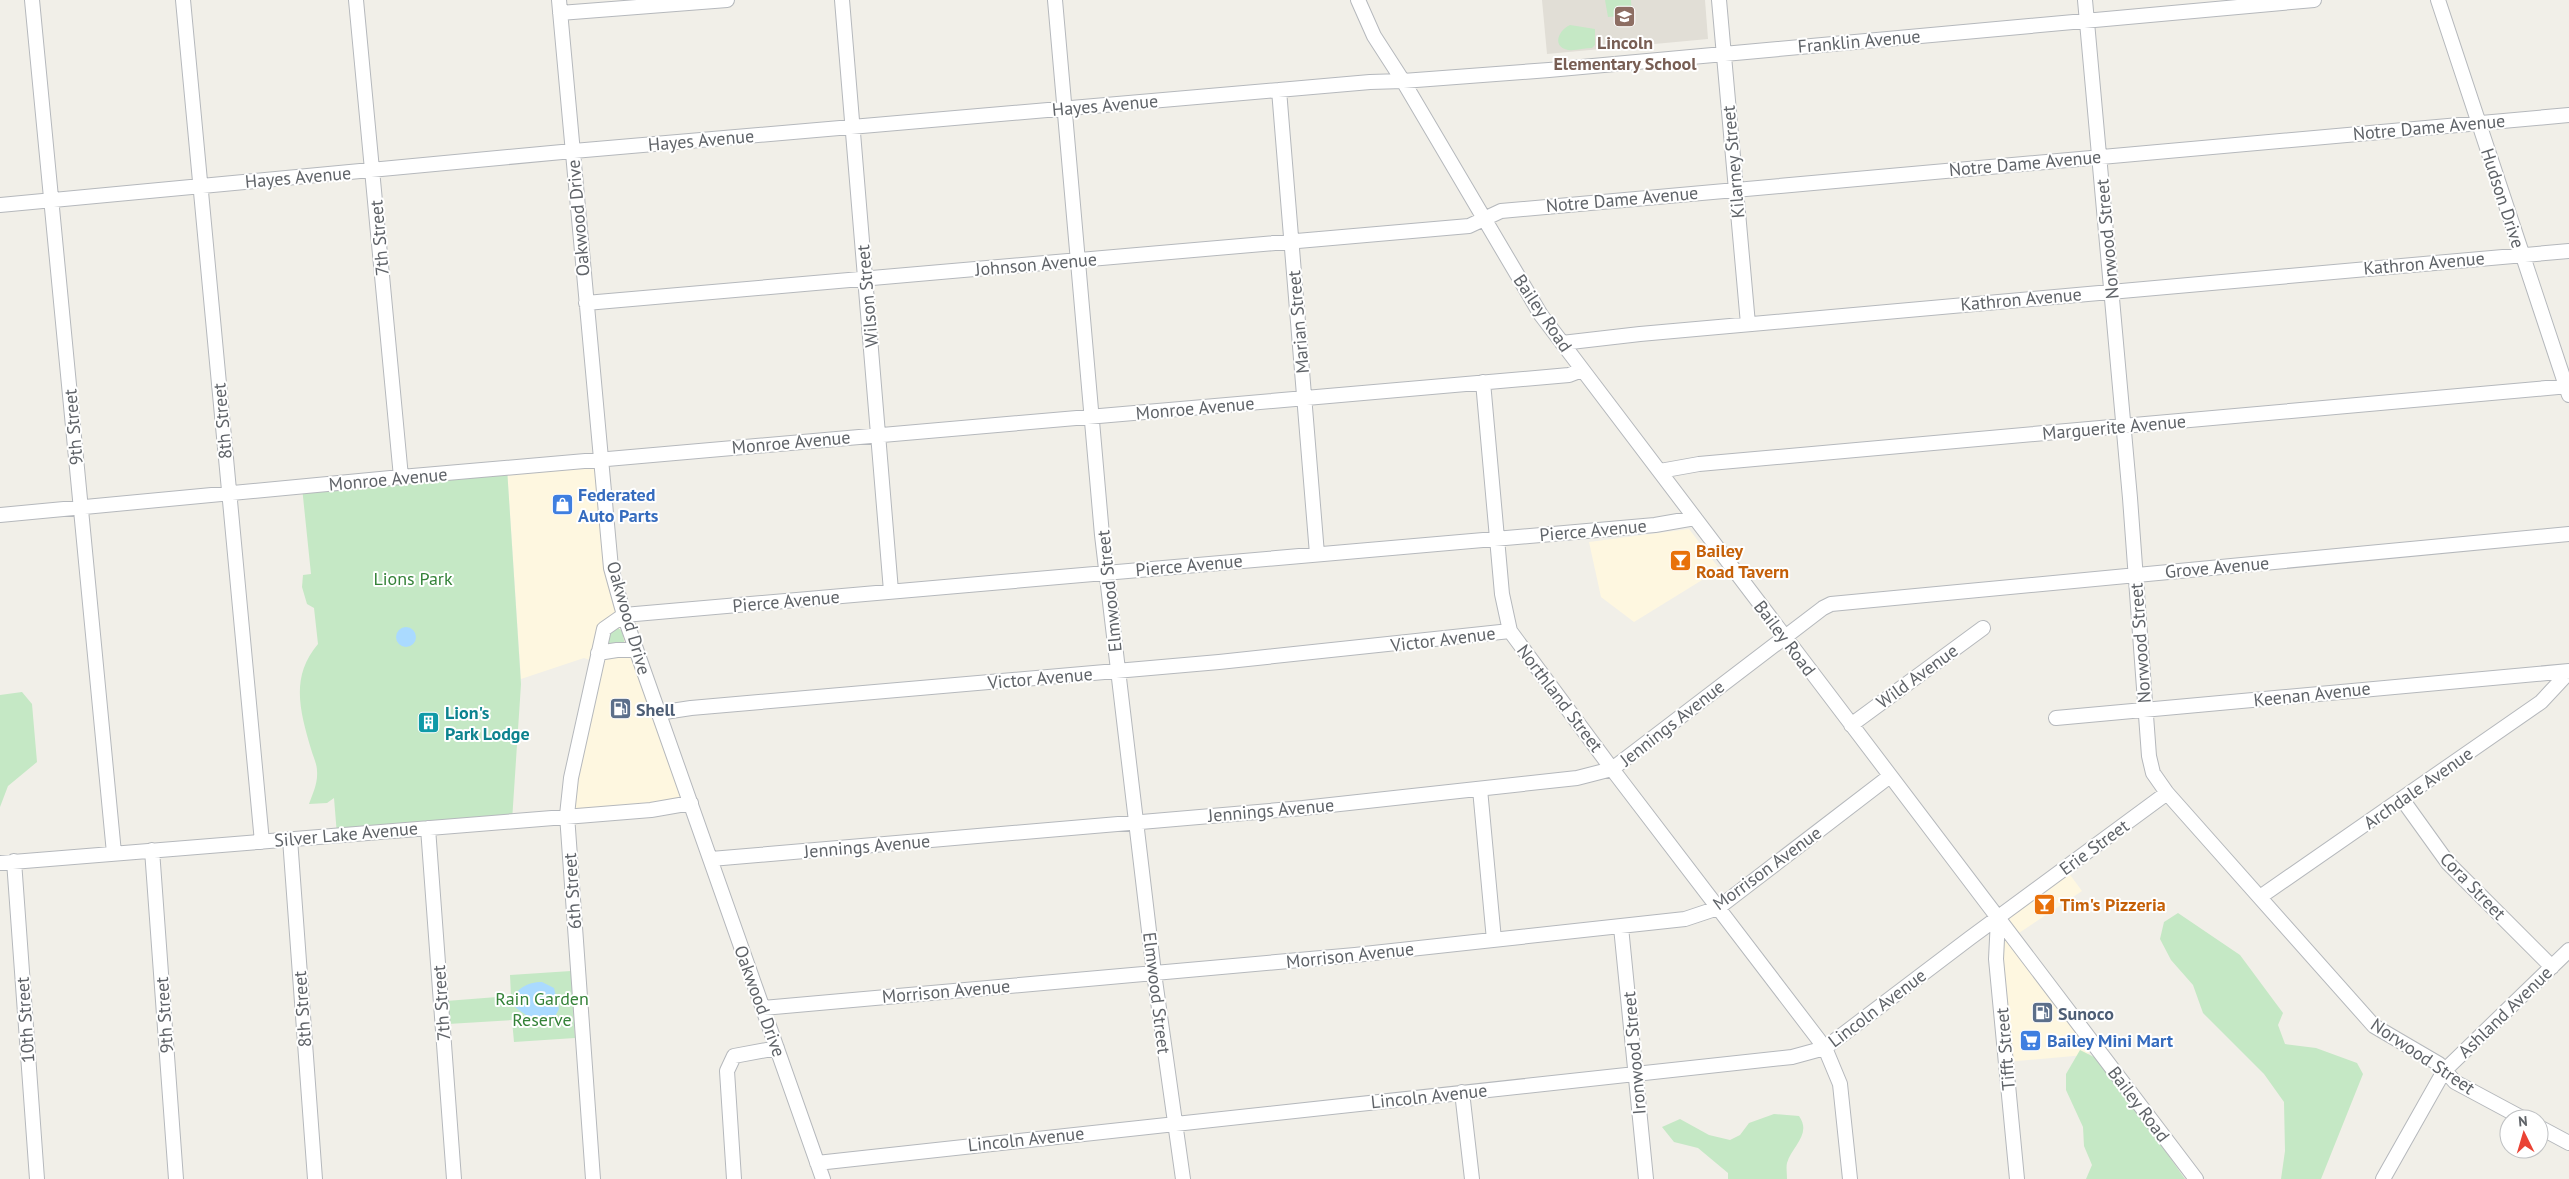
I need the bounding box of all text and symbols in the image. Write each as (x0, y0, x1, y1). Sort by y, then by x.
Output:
school or university icon: Lincoln Elementary School (1613, 5, 1637, 29)
street label: Franklin Avenue (1797, 24, 1921, 58)
place label: Lincoln Elementary School (1553, 31, 1697, 75)
street label: Hayes Avenue (1051, 89, 1159, 121)
street label: Kilarney Street (1717, 105, 1749, 219)
street label: Notre Dame Avenue (2352, 109, 2506, 145)
street label: Hayes Avenue (647, 124, 755, 156)
street label: Notre Dame Avenue (1948, 145, 2102, 181)
street label: Hudson Drive (2476, 145, 2530, 251)
street label: Oakwood Drive (561, 159, 595, 277)
street label: Hayes Avenue (244, 161, 352, 193)
street label: Norwood Street (2090, 178, 2124, 300)
street label: Notre Dame Avenue (1545, 181, 1699, 217)
street label: 7th Street (364, 199, 394, 277)
street label: Wilson Street (851, 244, 883, 348)
street label: Kathron Avenue (2363, 246, 2485, 280)
street label: Johnson Avenue (973, 247, 1098, 281)
street label: Marian Street (1282, 269, 1314, 375)
street label: Bailey Road (1509, 270, 1577, 356)
street label: Kathron Avenue (1960, 282, 2082, 316)
street label: 8th Street (207, 382, 237, 460)
street label: 9th Street (58, 388, 88, 466)
street label: Monroe Avenue (1135, 391, 1255, 425)
street label: Marguerite Avenue (2041, 409, 2187, 445)
street label: Monroe Avenue (731, 425, 851, 459)
street label: Monroe Avenue (328, 462, 448, 496)
place label: Federated Auto Parts (578, 483, 659, 527)
shop icon: Federated Auto Parts (550, 492, 574, 516)
street label: Pierce Avenue (1538, 514, 1648, 546)
street label: Elmwood Street (1091, 529, 1127, 653)
place label: Bailey Road Tavern (1696, 539, 1789, 583)
bar icon: Bailey Road Tavern (1668, 548, 1692, 572)
street label: Pierce Avenue (1134, 549, 1244, 581)
street label: Grove Avenue (2164, 551, 2270, 583)
street label: Oakwood Drive (602, 559, 656, 677)
park label: Lions Park (373, 567, 453, 590)
street label: Norwood Street (2124, 582, 2156, 704)
street label: Pierce Avenue (731, 585, 841, 617)
street label: Bailey Road (1749, 596, 1821, 680)
street label: Victor Avenue (1388, 621, 1497, 657)
street label: Wild Avenue (1872, 639, 1962, 713)
street label: Northland Street (1512, 640, 1608, 756)
street label: Victor Avenue (986, 662, 1093, 694)
street label: Jennings Avenue (1614, 675, 1729, 772)
street label: Keenan Avenue (2252, 676, 2372, 712)
fuel station icon: Shell (608, 697, 632, 721)
place label: Shell (636, 698, 676, 721)
place label: Lion's Park Lodge (445, 701, 530, 745)
building icon: Lion's Park Lodge (417, 710, 441, 734)
street label: Archdale Avenue (2359, 742, 2477, 834)
street label: Jennings Avenue (1206, 793, 1335, 827)
street label: Erie Street (2055, 814, 2133, 880)
street label: Silver Lake Avenue (273, 816, 419, 852)
street label: Morrison Avenue (1708, 821, 1826, 915)
street label: Jennings Avenue (802, 829, 931, 863)
street label: Cora Street (2435, 847, 2511, 925)
street label: 6th Street (558, 852, 586, 930)
bar icon: Tim's Pizzeria (2032, 892, 2056, 916)
place label: Tim's Pizzeria (2060, 893, 2166, 916)
street label: Elmwood Street (1138, 931, 1176, 1055)
street label: Morrison Avenue (1285, 937, 1415, 973)
street label: Oakwood Drive (729, 942, 791, 1060)
street label: Ashland Avenue (2453, 961, 2557, 1063)
street label: 7th Street (427, 964, 455, 1042)
street label: Lincoln Avenue (1823, 964, 1931, 1052)
street label: 8th Street (288, 970, 316, 1048)
street label: Morrison Avenue (881, 974, 1011, 1008)
street label: 10th Street (11, 976, 39, 1064)
street label: 9th Street (150, 976, 178, 1054)
park label: Rain Garden Reserve (495, 987, 589, 1031)
street label: Ironwood Street (1617, 990, 1651, 1116)
fuel station icon: Sunoco (2030, 1001, 2054, 1025)
place label: Sunoco (2058, 1002, 2114, 1025)
street label: Tifft Street (1990, 1007, 2020, 1091)
street label: Norwood Street (2367, 1013, 2479, 1099)
supermarket icon: Bailey Mini Mart (2019, 1028, 2043, 1052)
place label: Bailey Mini Mart (2047, 1029, 2174, 1052)
street label: Bailey Road (2103, 1062, 2175, 1146)
street label: Lincoln Avenue (1370, 1078, 1488, 1114)
north arrow (2499, 1109, 2549, 1159)
text: N (2517, 1112, 2528, 1130)
street label: Lincoln Avenue (967, 1121, 1085, 1157)

